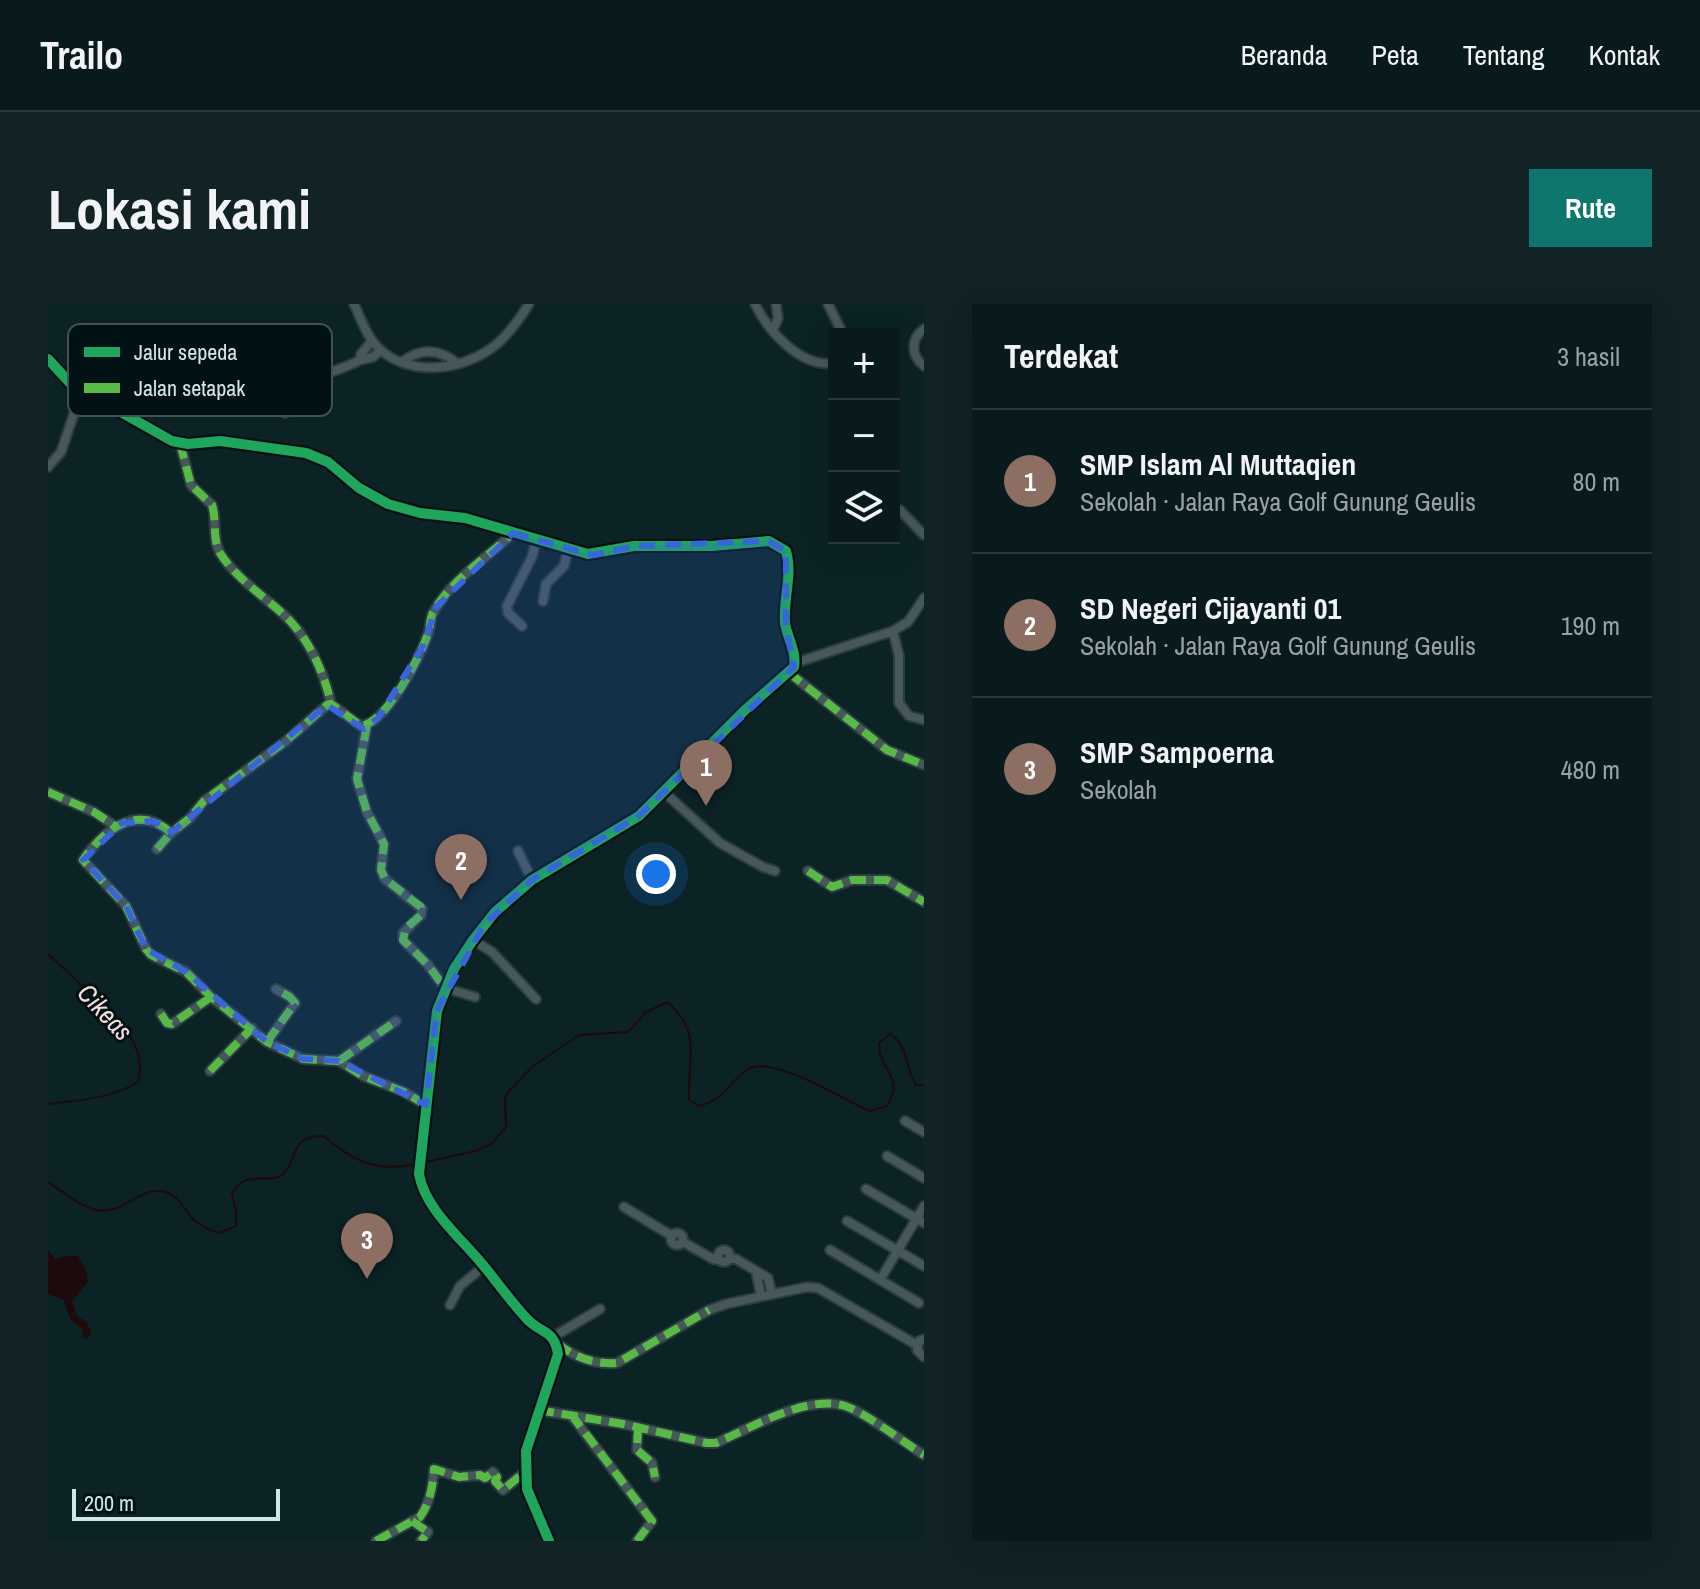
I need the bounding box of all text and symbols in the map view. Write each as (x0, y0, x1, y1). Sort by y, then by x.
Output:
text: Trailo (40, 30, 123, 81)
text: Beranda (1241, 36, 1328, 74)
text: Peta (1372, 36, 1419, 74)
text: Tentang (1463, 36, 1545, 74)
text: Kontak (1589, 36, 1660, 74)
button: Rute (1529, 169, 1652, 247)
text: Lokasi kami (48, 171, 311, 246)
legend (68, 324, 332, 416)
map controls (828, 328, 900, 544)
button: + (828, 328, 900, 400)
text: Terdekat (1004, 333, 1118, 379)
text: Jalur sepeda (134, 337, 237, 367)
text: 3 hasil (1557, 339, 1620, 374)
text: Jalan setapak (134, 373, 246, 403)
button: − (828, 400, 900, 472)
text: SMP Islam Al Muttaqien (1080, 444, 1356, 484)
text: 1 (1024, 464, 1036, 499)
text: 80 m (1573, 464, 1620, 499)
button: layers (828, 472, 900, 544)
text: Sekolah · Jalan Raya Golf Gunung Geulis (1080, 484, 1476, 519)
text: SD Negeri Cijayanti 01 (1080, 588, 1341, 628)
text: 2 (1024, 608, 1036, 643)
text: 190 m (1561, 608, 1620, 643)
text: Sekolah · Jalan Raya Golf Gunung Geulis (1080, 628, 1476, 663)
text: SMP Sampoerna (1080, 732, 1274, 772)
pin: 1 (680, 740, 732, 806)
text: 3 (1024, 752, 1036, 787)
text: 480 m (1561, 752, 1620, 787)
text: Sekolah (1080, 772, 1157, 807)
pin: 2 (435, 834, 487, 900)
your location (636, 854, 676, 894)
water label: Cikeas (70, 975, 141, 1048)
pin: 3 (341, 1213, 393, 1279)
scale bar (72, 1485, 280, 1521)
text: 200 m (84, 1488, 134, 1518)

